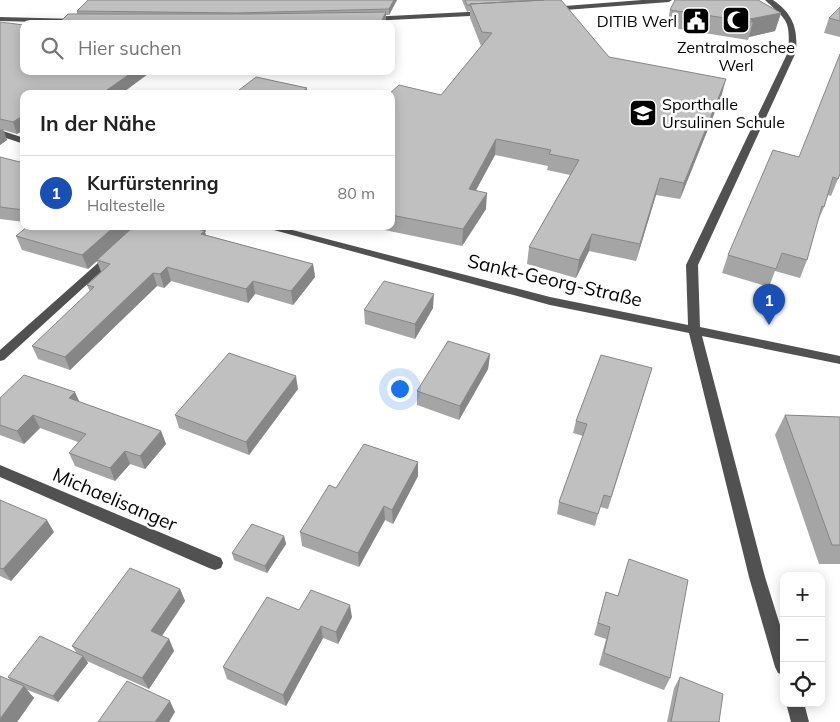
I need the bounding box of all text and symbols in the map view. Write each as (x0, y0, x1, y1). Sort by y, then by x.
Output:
mosque icon: Zentralmoschee Werl (721, 5, 751, 35)
public building icon: DITIB Werl (681, 6, 711, 36)
place label: DITIB Werl (597, 11, 677, 31)
search box (20, 20, 395, 75)
icon: search (38, 34, 66, 62)
text: Hier suchen (78, 36, 182, 60)
place label: Zentralmoschee Werl (677, 37, 795, 75)
place label: Sporthalle Ursulinen Schule (662, 94, 785, 132)
school or university icon: Sporthalle Ursulinen Schule (628, 98, 658, 128)
text: In der Nähe (40, 110, 156, 136)
text: Kurfürstenring (87, 171, 219, 195)
text: 1 (51, 183, 61, 203)
text: 80 m (338, 183, 375, 203)
text: Haltestelle (87, 195, 165, 215)
street label: Sankt-Georg-Straße (465, 248, 645, 312)
pin: 1 (753, 284, 785, 325)
your location (387, 376, 413, 402)
street label: Michaelisanger (49, 462, 181, 536)
map controls (780, 572, 825, 707)
button: + (780, 572, 825, 617)
button: − (780, 617, 825, 662)
button: locate (780, 662, 825, 707)

